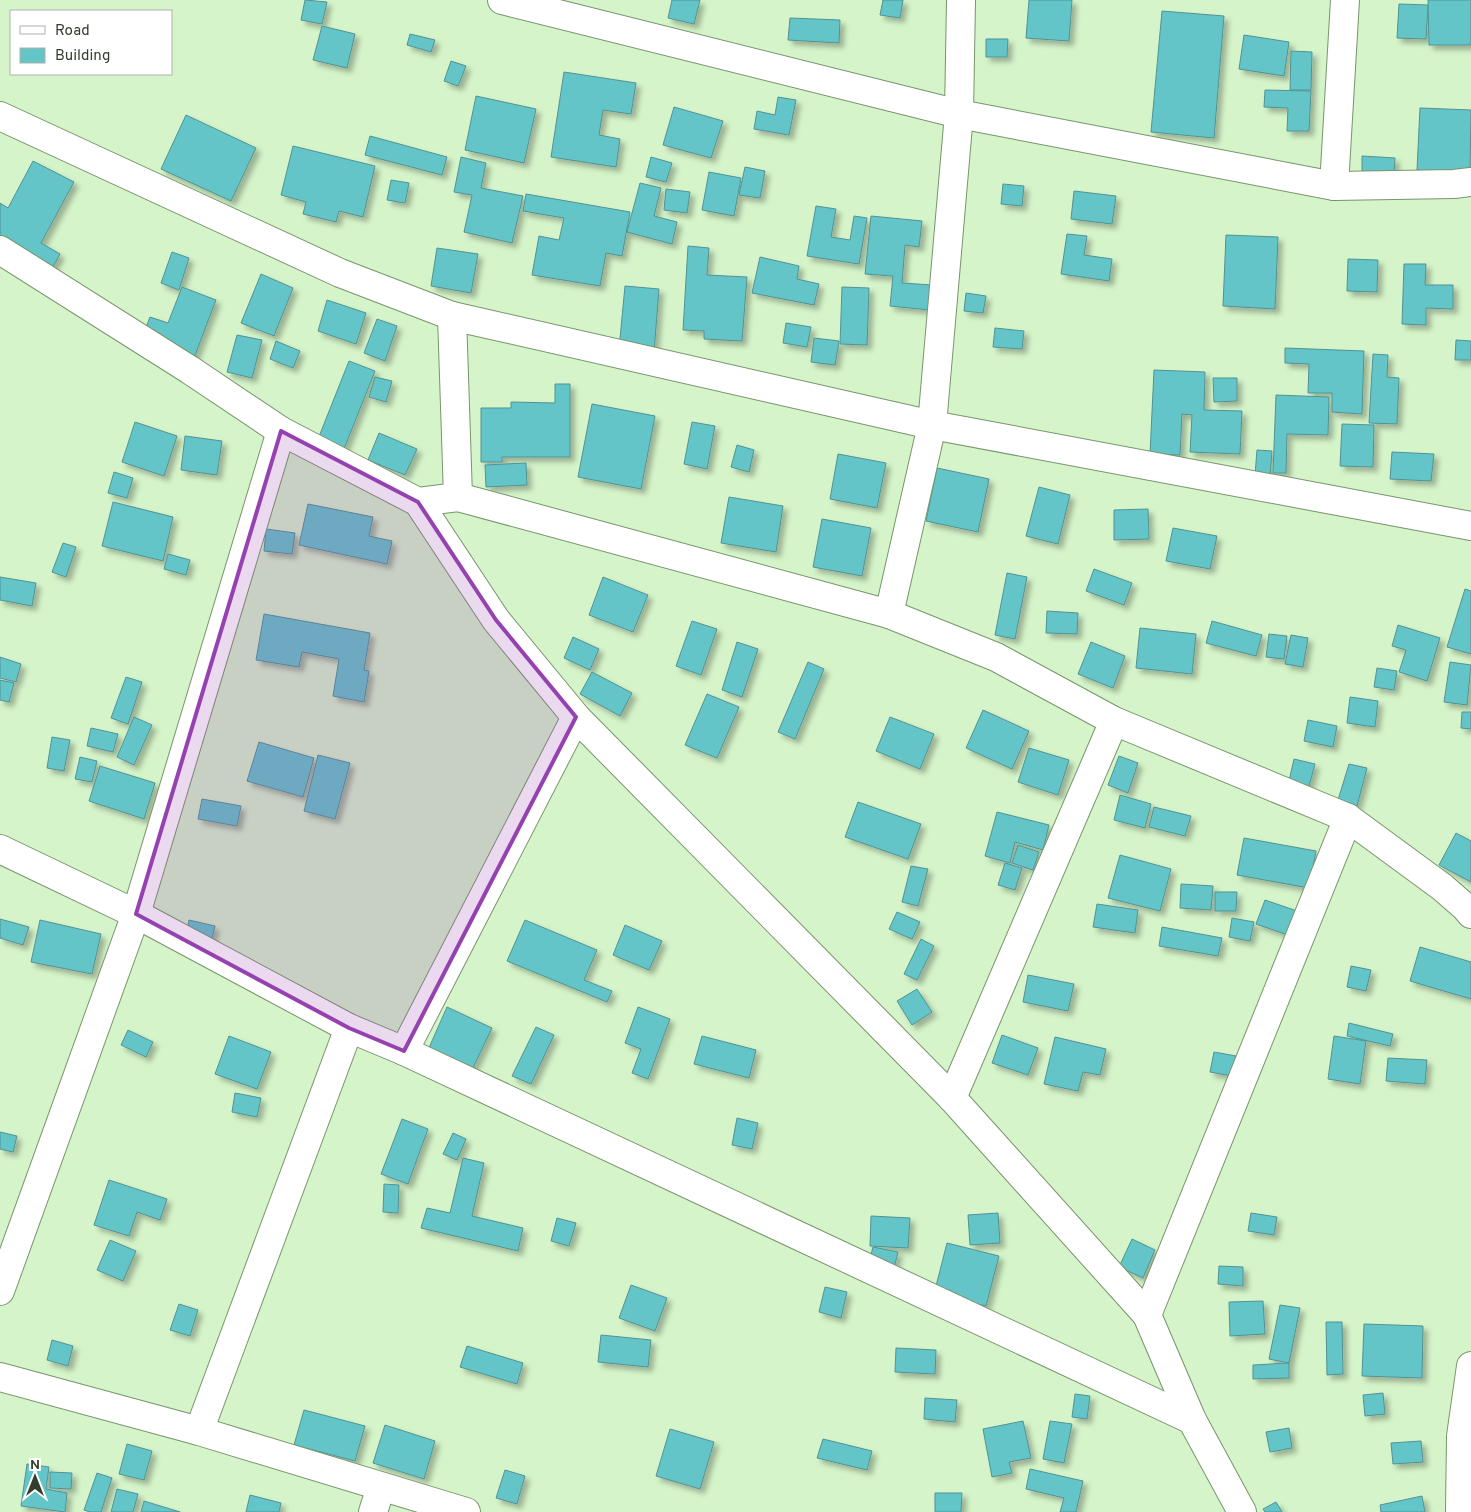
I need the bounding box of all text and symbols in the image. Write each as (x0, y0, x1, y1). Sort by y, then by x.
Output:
legend (10, 10, 172, 75)
text: Road (55, 22, 90, 41)
text: Building (55, 47, 110, 66)
north arrow (10, 1452, 60, 1502)
text: N (30, 1457, 40, 1474)

